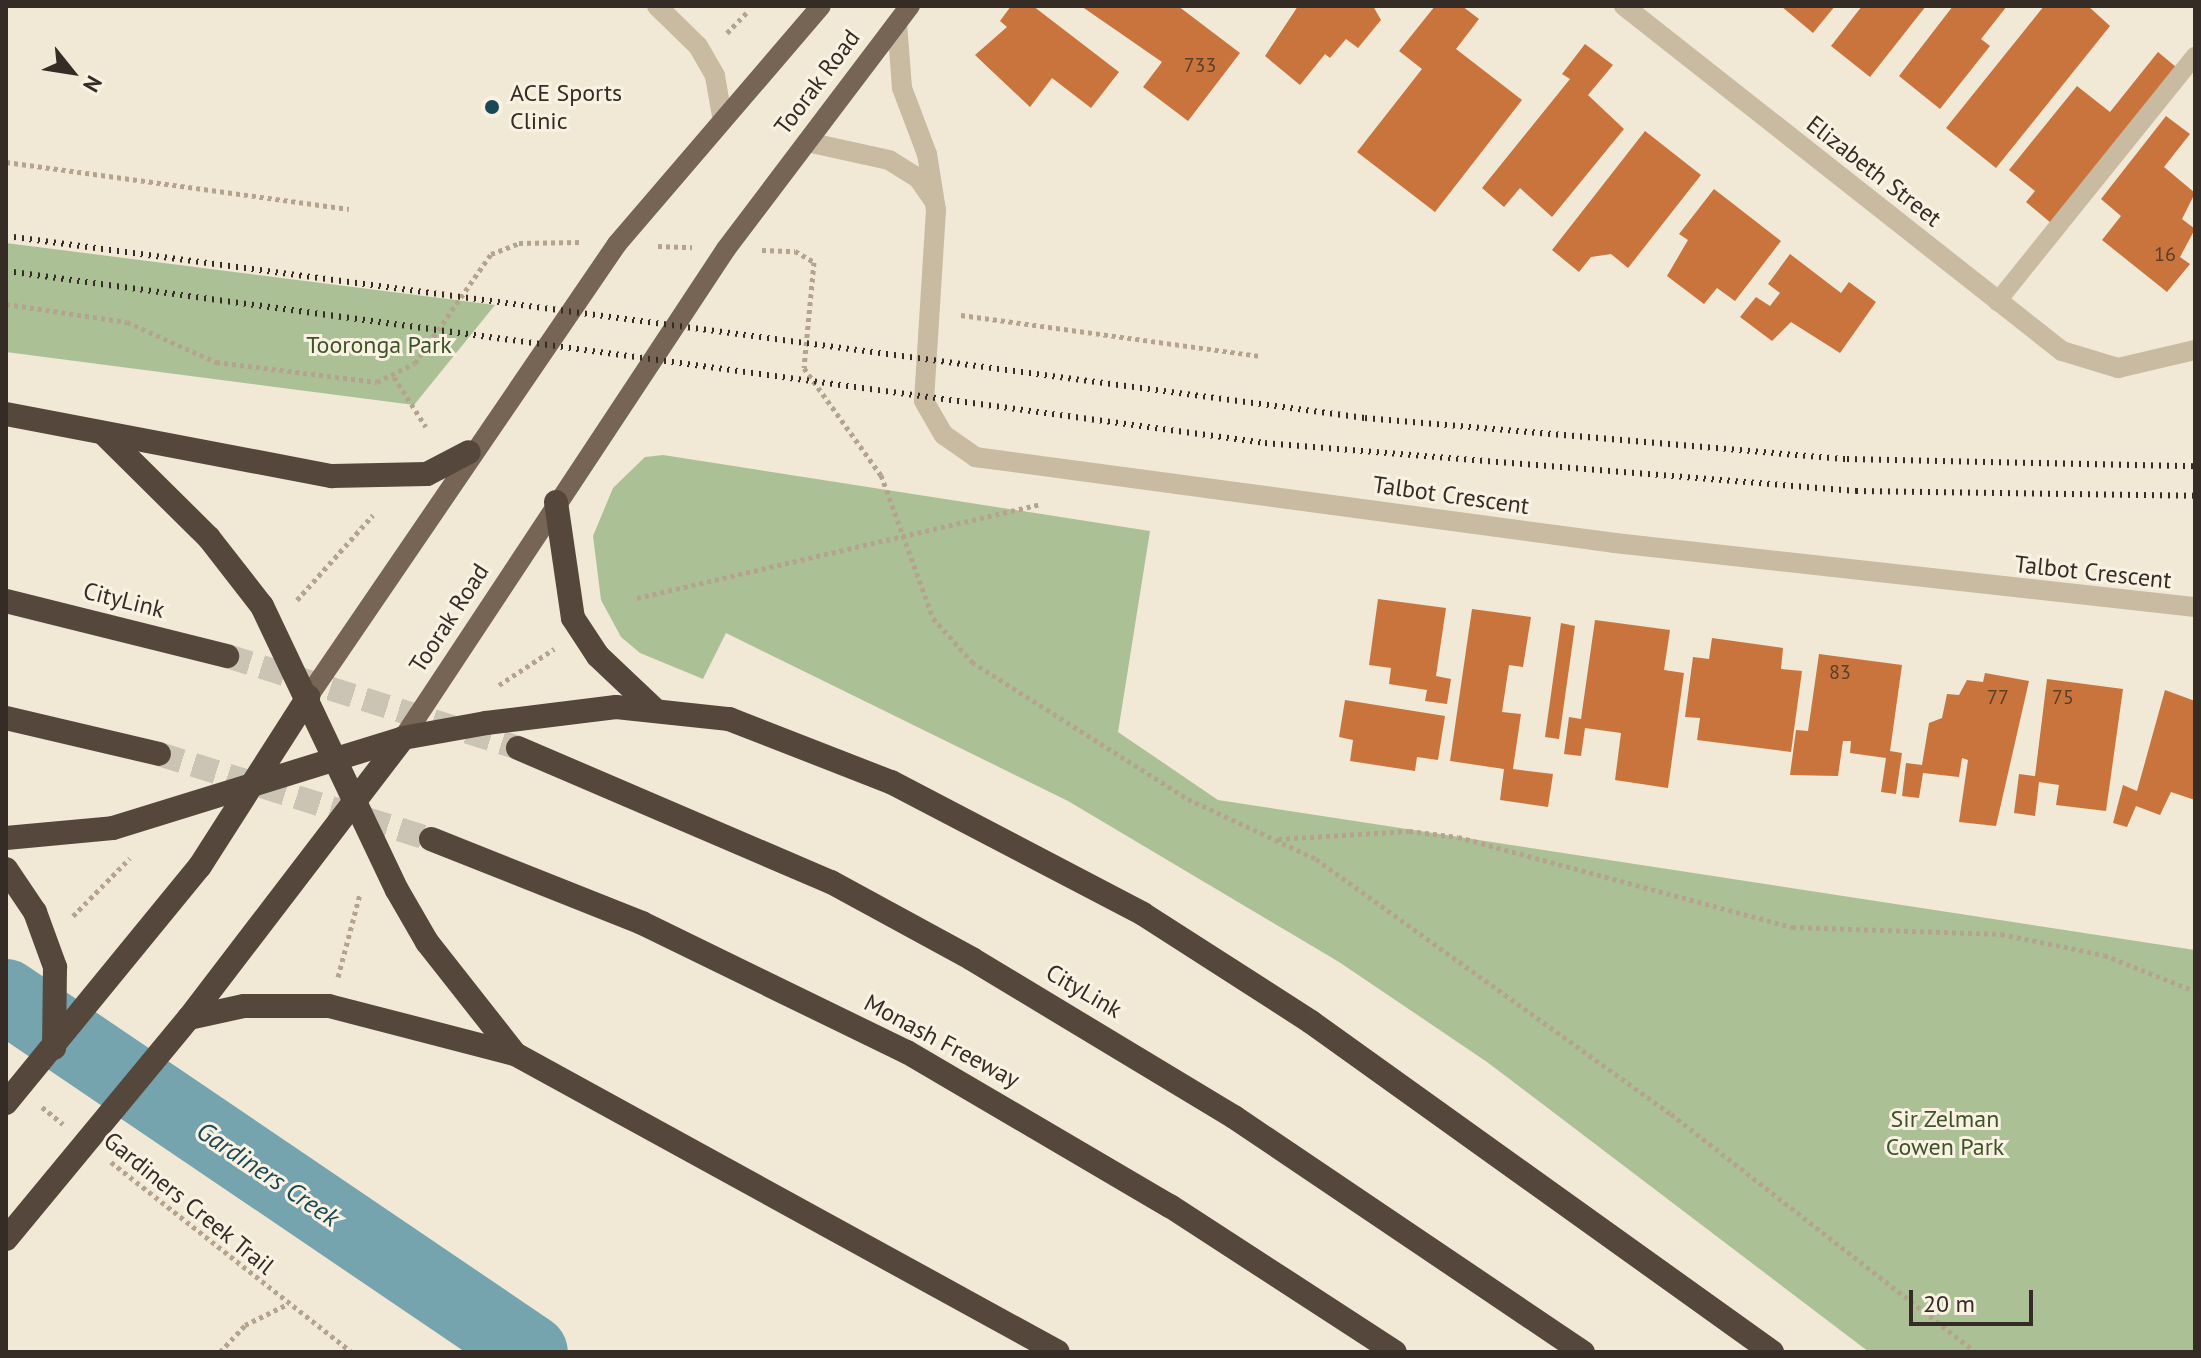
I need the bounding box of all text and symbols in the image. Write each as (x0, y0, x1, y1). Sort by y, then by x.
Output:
street label: Toorak Road (768, 24, 866, 140)
north arrow (32, 32, 112, 112)
house number: 733 (1184, 53, 1216, 77)
text: N (77, 71, 109, 97)
place label: ACE Sports Clinic (510, 79, 622, 135)
marker: ACE Sports Clinic (481, 96, 503, 118)
street label: Elizabeth Street (1801, 109, 1947, 233)
house number: 16 (2154, 242, 2176, 266)
park label: Tooronga Park (306, 331, 452, 359)
street label: Talbot Crescent (1371, 470, 1531, 520)
street label: Talbot Crescent (2013, 549, 2173, 595)
street label: Toorak Road (403, 558, 495, 678)
street label: CityLink (80, 576, 168, 624)
house number: 83 (1829, 660, 1851, 684)
house number: 77 (1987, 685, 2009, 709)
house number: 75 (2052, 685, 2074, 709)
street label: CityLink (1041, 958, 1127, 1024)
street label: Monash Freeway (859, 988, 1025, 1094)
park label: Sir Zelman Cowen Park (1886, 1105, 2004, 1161)
water label: Gardiners Creek (191, 1115, 345, 1233)
street label: Gardiners Creek Trail (98, 1125, 280, 1281)
scale bar (1913, 1274, 2037, 1324)
text: 20 m (1923, 1288, 1975, 1319)

